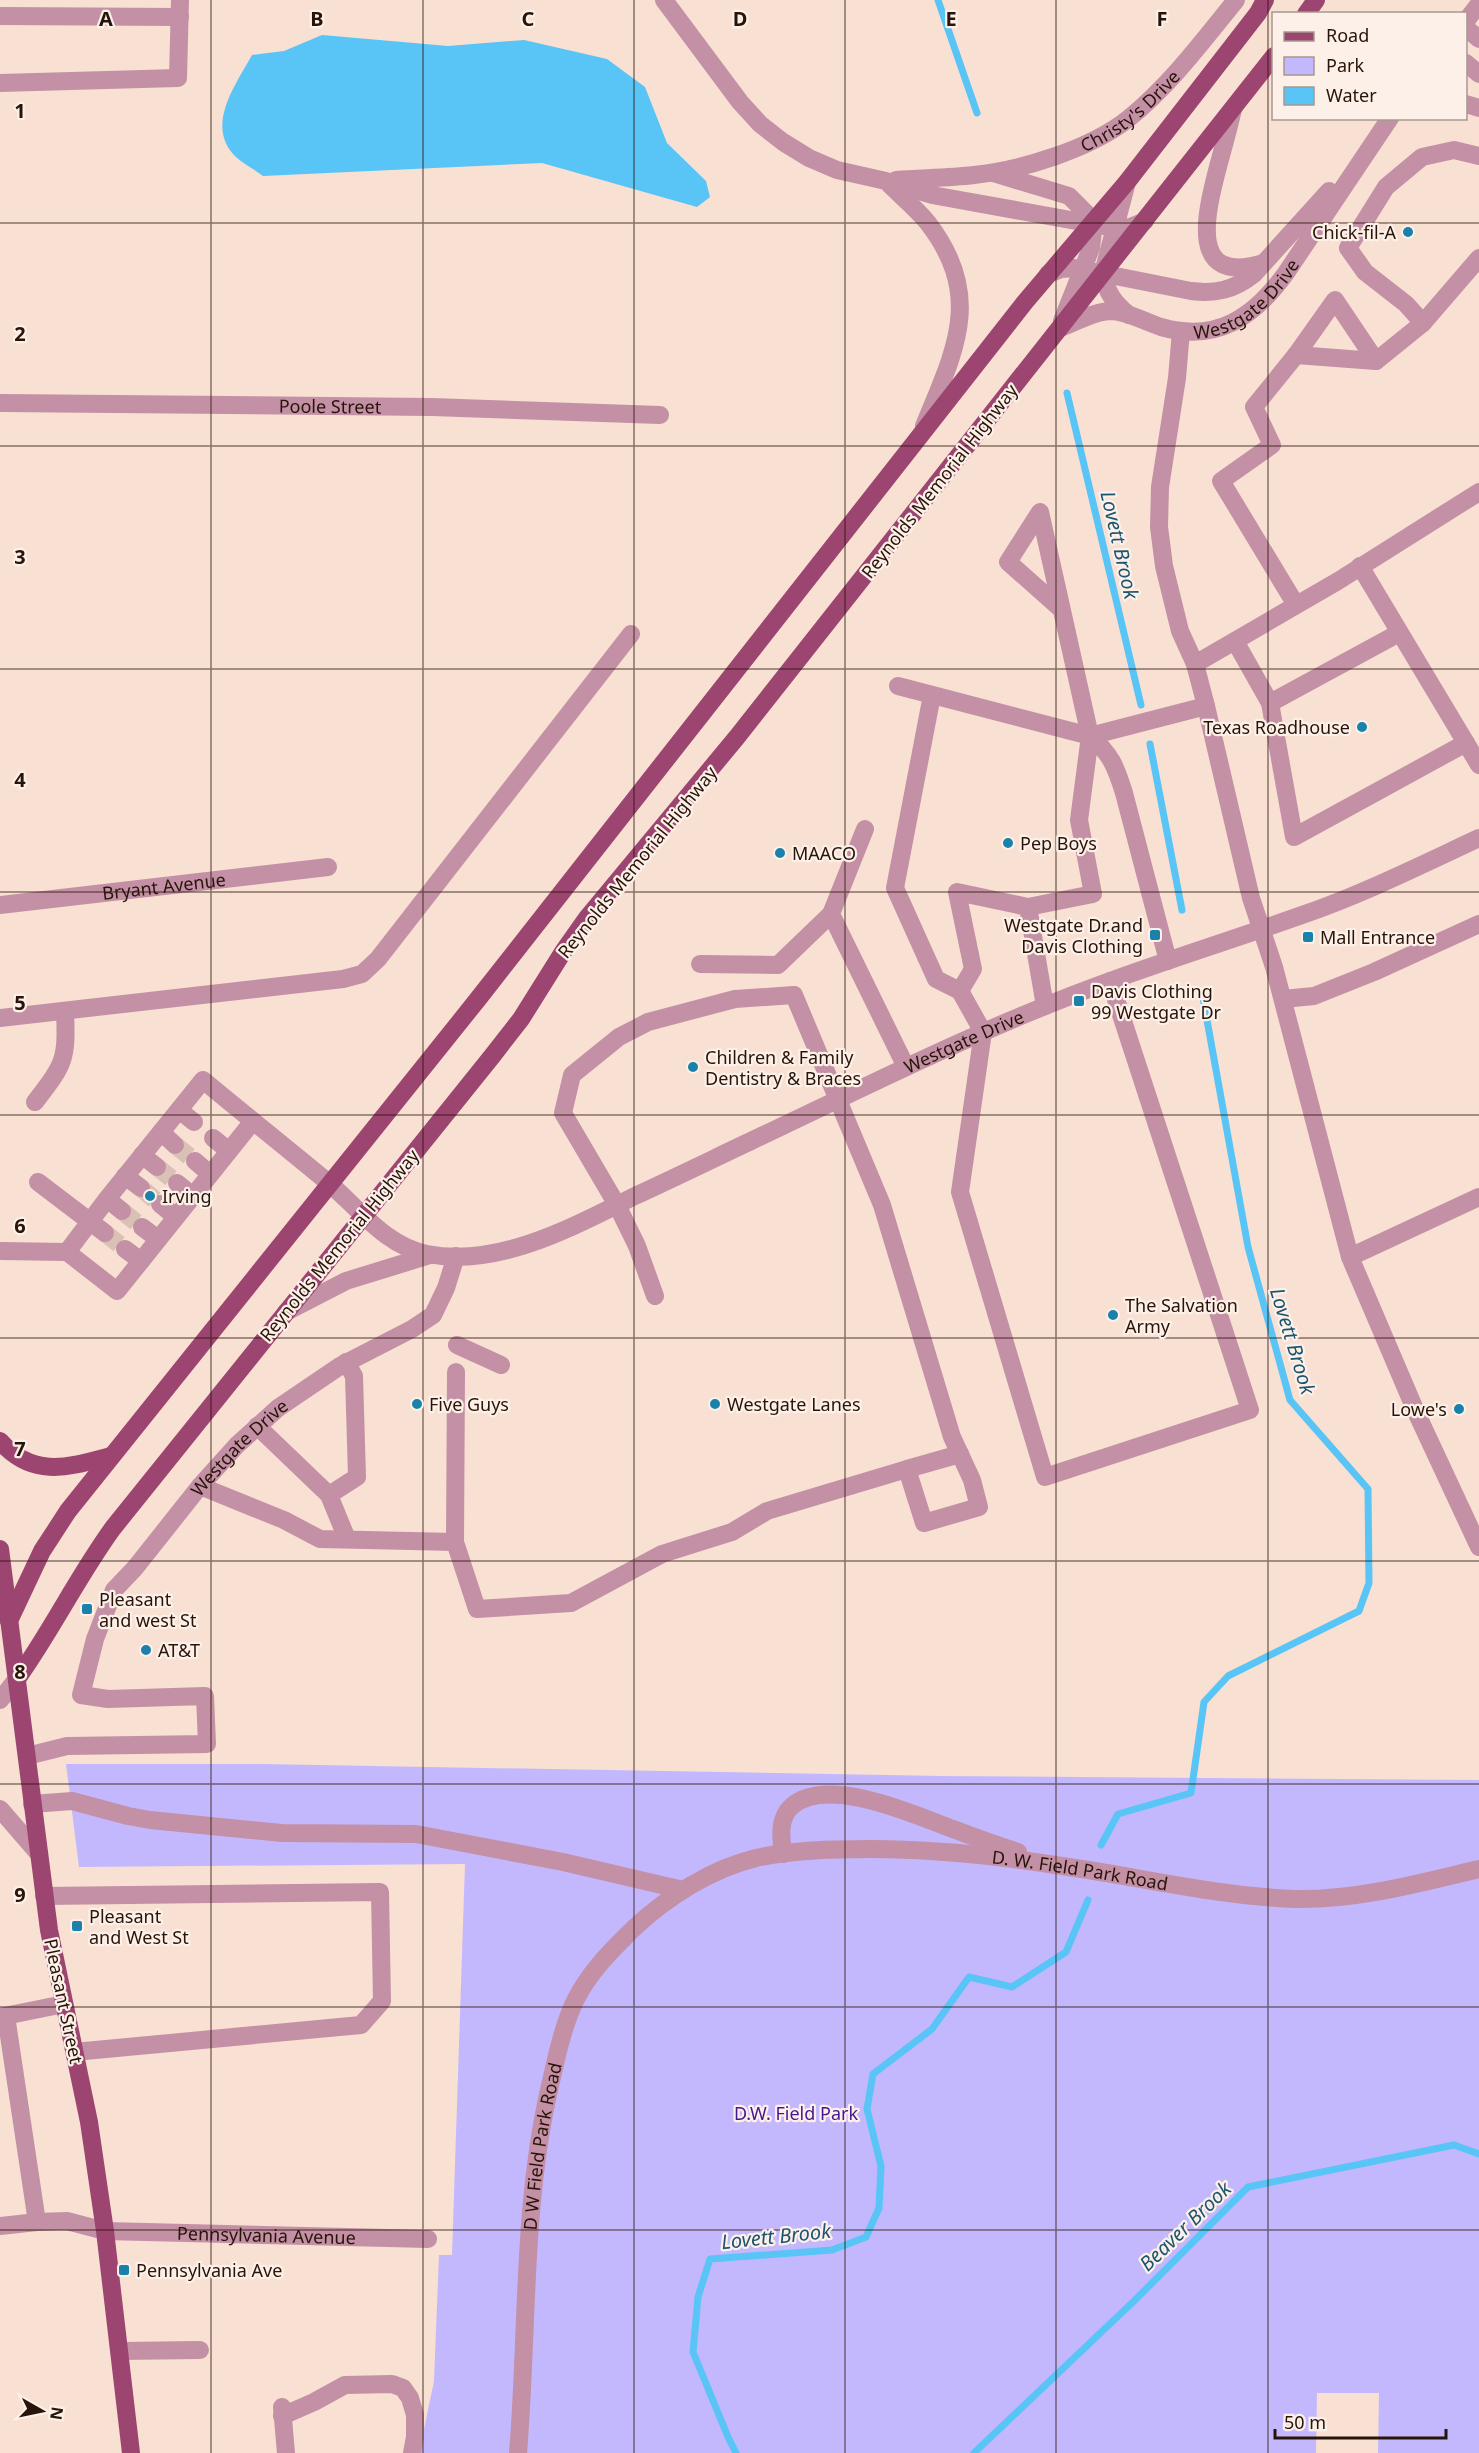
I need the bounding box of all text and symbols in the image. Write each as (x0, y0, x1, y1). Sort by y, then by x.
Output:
text: A (99, 5, 113, 32)
text: B (310, 5, 324, 32)
text: C (522, 5, 535, 32)
text: D (733, 5, 747, 32)
text: E (945, 5, 957, 32)
text: F (1157, 5, 1167, 32)
legend (1272, 12, 1467, 120)
text: Road (1326, 23, 1369, 47)
text: Park (1326, 53, 1364, 77)
street label: Christy's Drive (1076, 65, 1185, 157)
text: Water (1326, 83, 1377, 107)
text: 1 (14, 97, 26, 124)
place label: Chick-fil-A (1312, 220, 1396, 244)
marker: Chick-fil-A (1401, 225, 1415, 239)
street label: Westgate Drive (1192, 254, 1304, 344)
text: 2 (14, 320, 26, 347)
street label: Reynolds Memorial Highway (856, 378, 1023, 583)
street label: Poole Street (279, 394, 382, 419)
water label: Lovett Brook (1094, 488, 1146, 603)
text: 3 (14, 543, 26, 570)
place label: Texas Roadhouse (1203, 715, 1350, 739)
marker: Texas Roadhouse (1355, 720, 1369, 734)
street label: Reynolds Memorial Highway (552, 760, 723, 963)
text: 4 (14, 766, 26, 793)
place label: Pep Boys (1020, 831, 1097, 855)
marker: Pep Boys (1001, 836, 1015, 850)
place label: MAACO (792, 841, 856, 865)
marker: MAACO (773, 846, 787, 860)
street label: Bryant Avenue (101, 867, 227, 905)
place label: Westgate Dr.and Davis Clothing (1004, 913, 1143, 958)
place label: Mall Entrance (1320, 925, 1435, 949)
marker: Westgate Dr.and Davis Clothing (1148, 928, 1162, 942)
marker: Mall Entrance (1301, 930, 1315, 944)
place label: Davis Clothing 99 Westgate Dr (1091, 979, 1222, 1024)
text: 5 (14, 989, 26, 1016)
marker: Davis Clothing 99 Westgate Dr (1072, 994, 1086, 1008)
street label: Westgate Drive (900, 1004, 1027, 1079)
place label: Children & Family Dentistry & Braces (705, 1045, 861, 1090)
marker: Children & Family Dentistry & Braces (686, 1060, 700, 1074)
street label: Reynolds Memorial Highway (254, 1143, 425, 1346)
place label: Irving (162, 1184, 212, 1208)
marker: Irving (143, 1189, 157, 1203)
text: 6 (14, 1212, 26, 1239)
water label: Lovett Brook (1264, 1284, 1322, 1399)
place label: The Salvation Army (1125, 1293, 1238, 1338)
marker: The Salvation Army (1106, 1308, 1120, 1322)
place label: Five Guys (429, 1392, 509, 1416)
place label: Westgate Lanes (727, 1392, 861, 1416)
street label: Westgate Drive (185, 1393, 292, 1501)
marker: Five Guys (410, 1397, 424, 1411)
marker: Westgate Lanes (708, 1397, 722, 1411)
place label: Lowe's (1391, 1397, 1447, 1421)
marker: Lowe's (1452, 1402, 1466, 1416)
text: 7 (14, 1435, 26, 1462)
place label: Pleasant and west St (99, 1587, 197, 1632)
marker: Pleasant and west St (80, 1602, 94, 1616)
place label: AT&T (158, 1638, 200, 1662)
marker: AT&T (139, 1643, 153, 1657)
text: 8 (14, 1658, 26, 1685)
street label: D. W. Field Park Road (991, 1844, 1170, 1896)
text: 9 (14, 1881, 26, 1908)
place label: Pleasant and West St (89, 1904, 189, 1949)
marker: Pleasant and West St (70, 1919, 84, 1933)
street label: Pleasant Street (39, 1936, 89, 2066)
street label: D W Field Park Road (518, 2060, 567, 2231)
park label: D.W. Field Park (734, 2101, 858, 2125)
water label: Beaver Brook (1133, 2175, 1238, 2277)
water label: Lovett Brook (720, 2217, 833, 2255)
street label: Pennsylvania Avenue (177, 2221, 356, 2249)
place label: Pennsylvania Ave (136, 2258, 282, 2282)
marker: Pennsylvania Ave (117, 2263, 131, 2277)
north arrow (12, 2381, 72, 2441)
scale bar (1275, 2402, 1446, 2440)
text: N (45, 2405, 69, 2421)
text: 50 m (1284, 2410, 1326, 2434)

